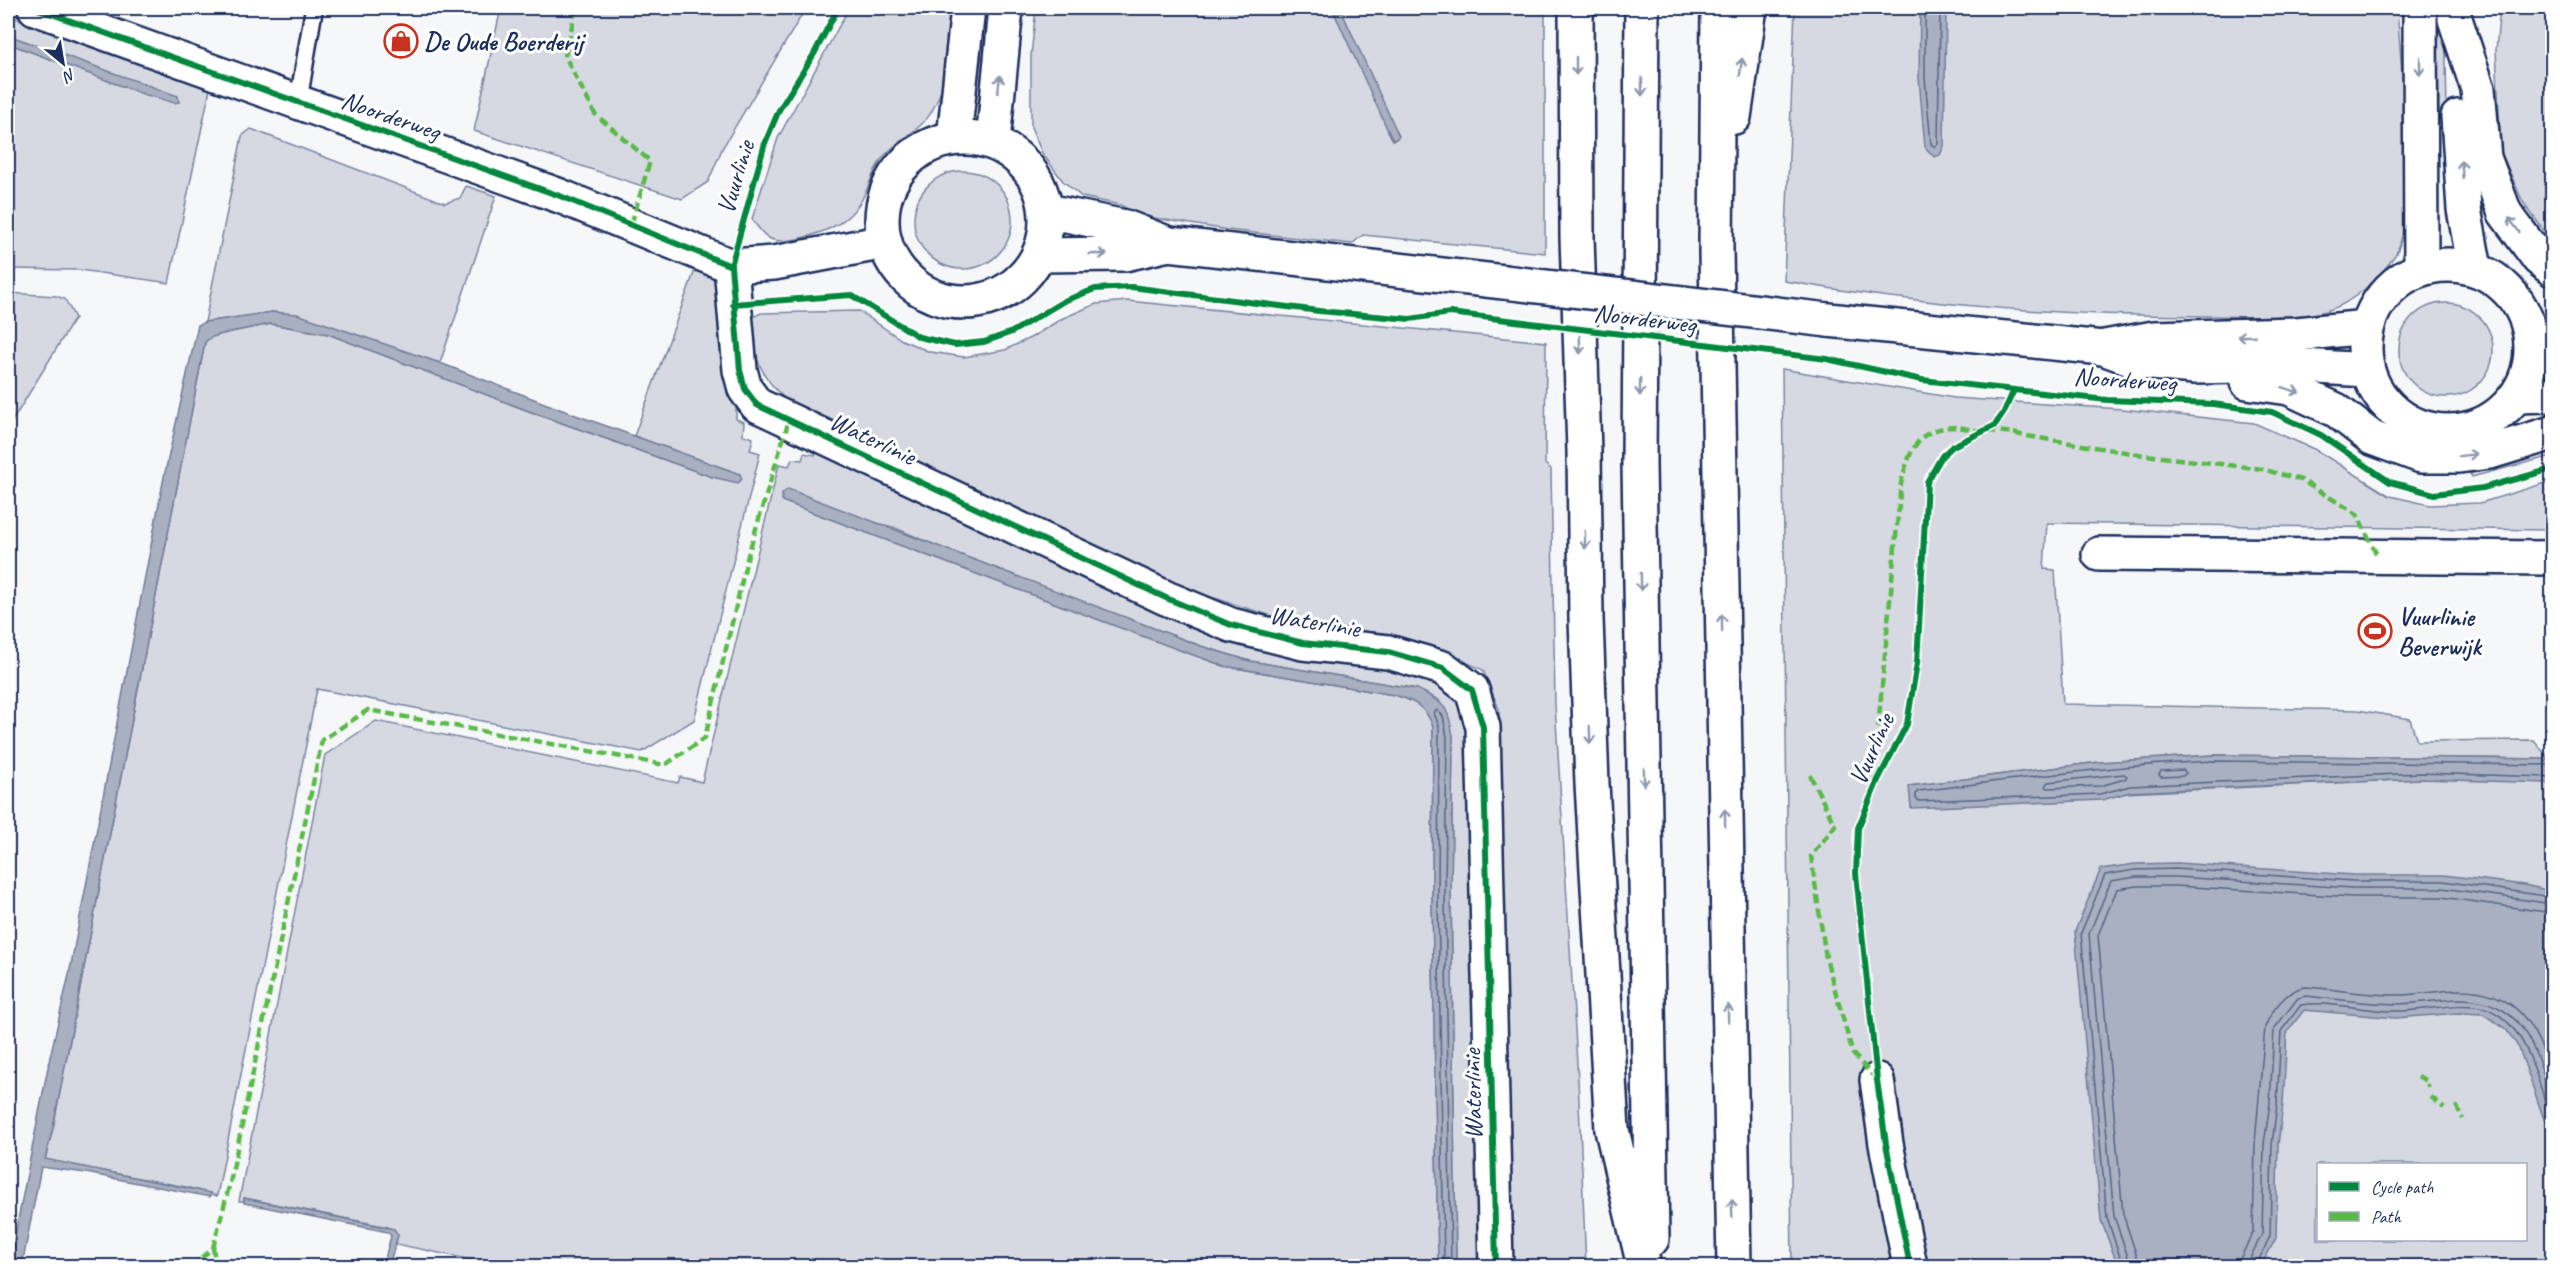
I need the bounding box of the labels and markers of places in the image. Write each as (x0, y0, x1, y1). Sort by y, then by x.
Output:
shop icon: De Oude Boerderij (383, 23, 419, 59)
place label: De Oude Boerderij (424, 25, 586, 58)
place label: Vuurlinie Beverwijk (2398, 600, 2483, 663)
sports icon: Vuurlinie Beverwijk (2357, 613, 2393, 649)

